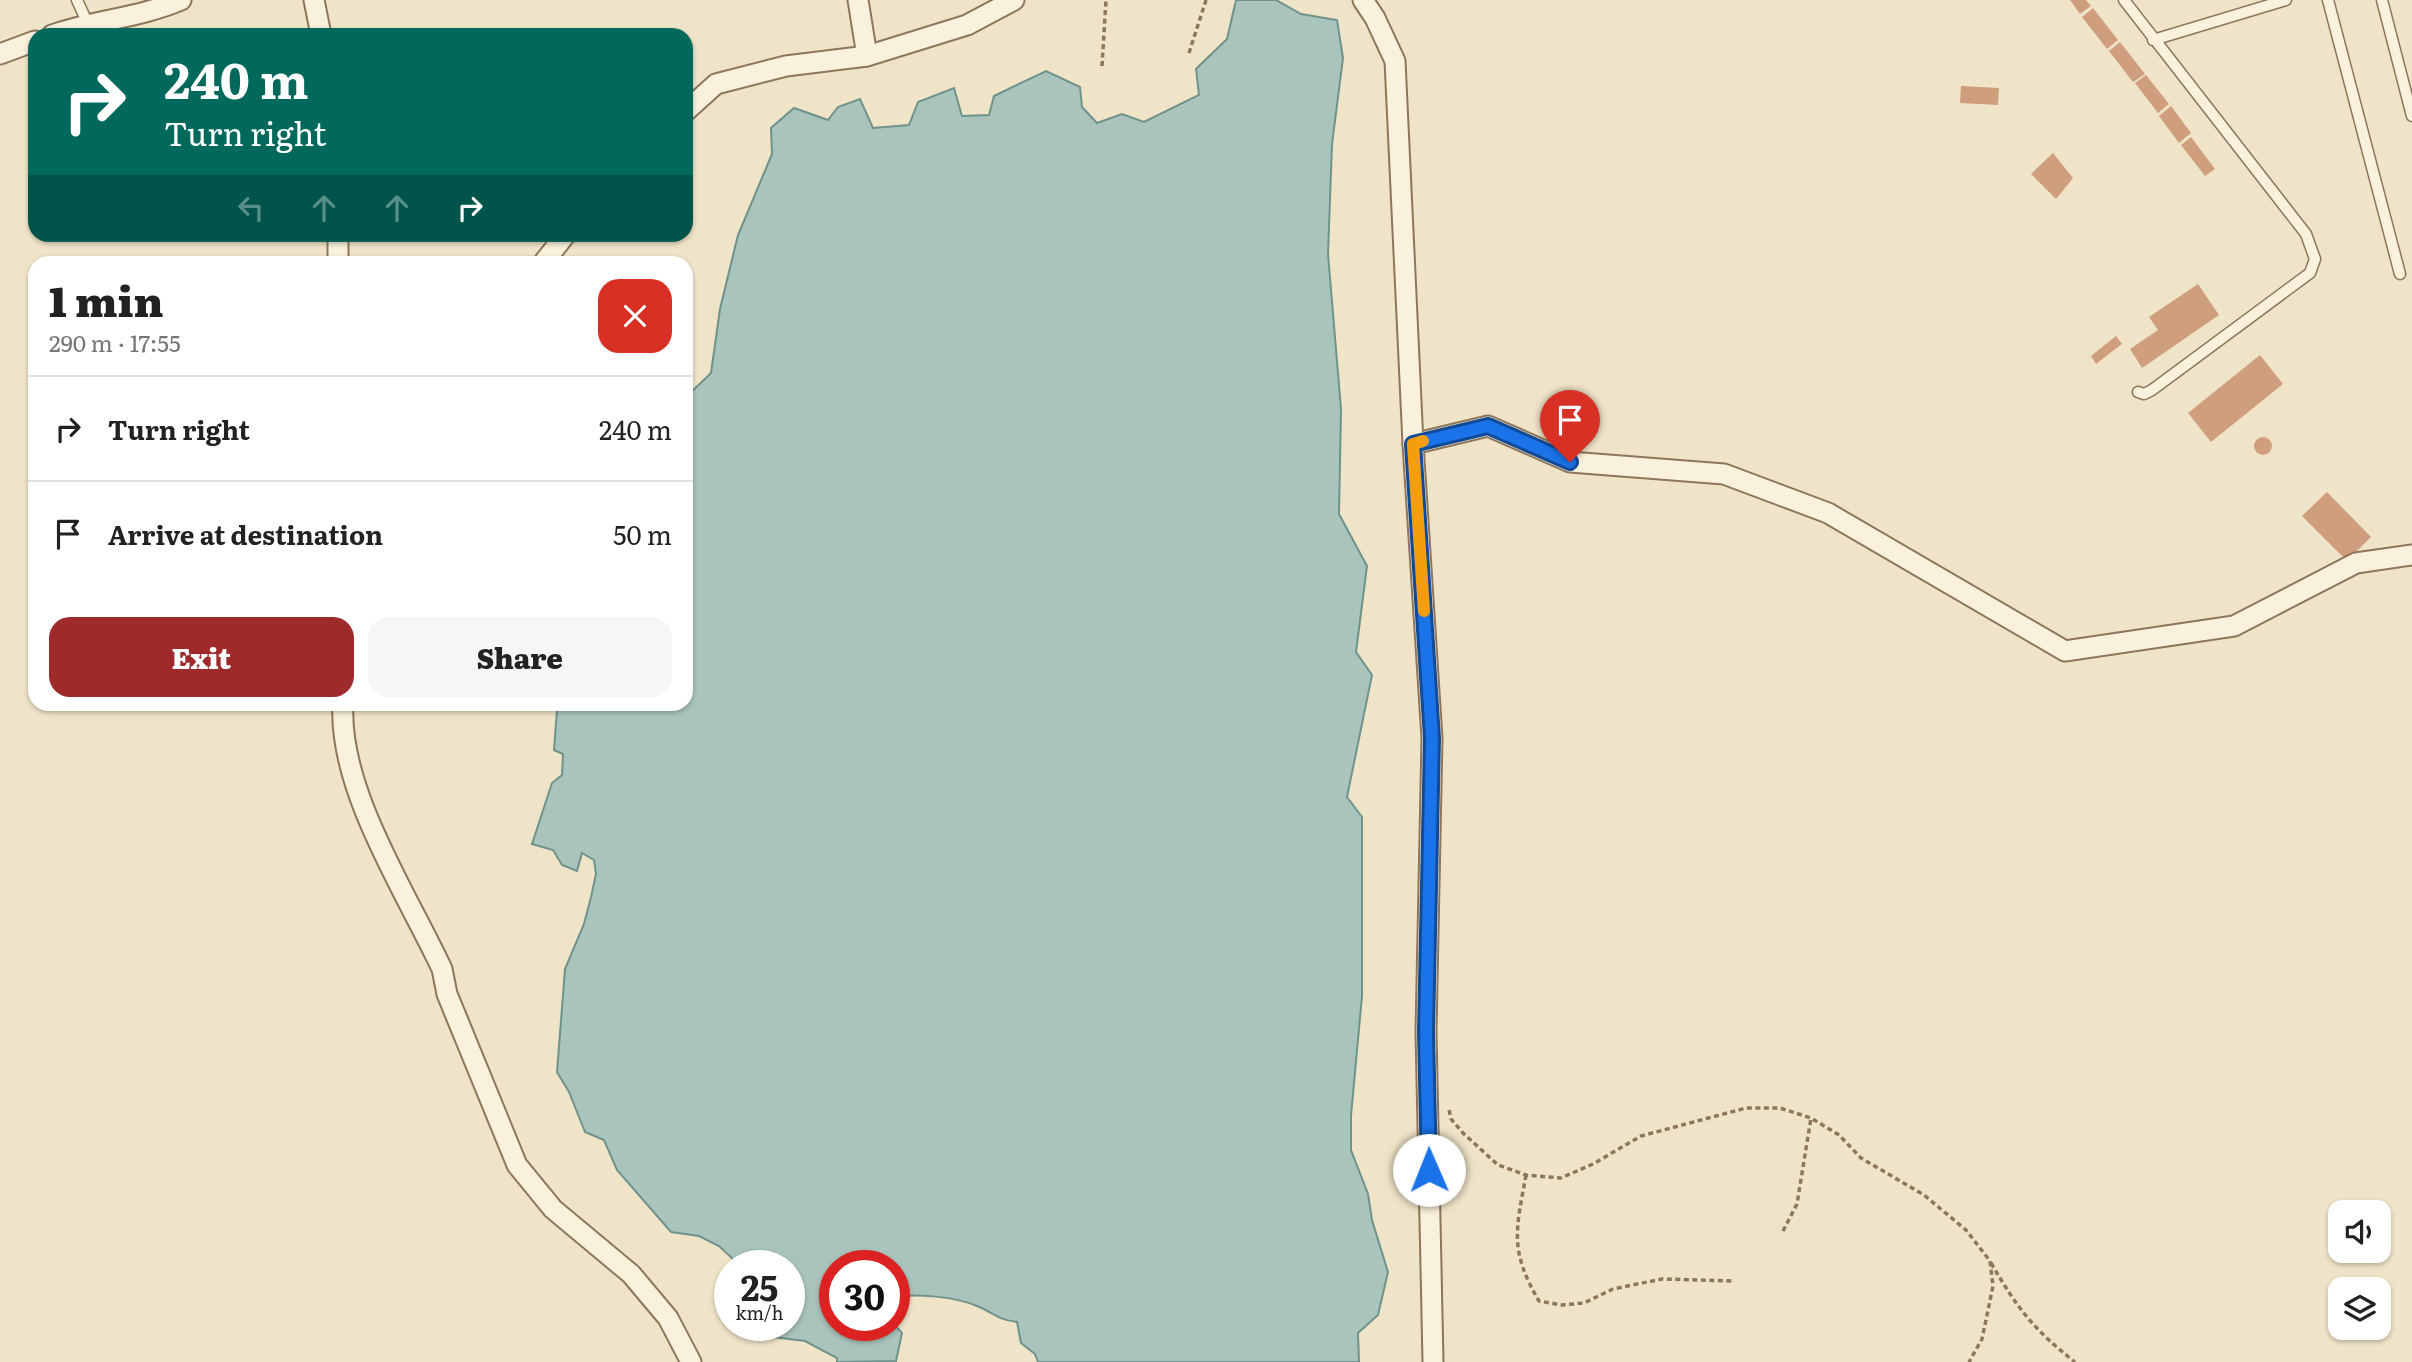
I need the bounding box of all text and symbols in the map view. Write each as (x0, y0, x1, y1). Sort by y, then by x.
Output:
text: 240 m (164, 41, 309, 114)
icon: right (49, 56, 140, 147)
text: Turn right (164, 108, 326, 156)
icon: left (232, 189, 270, 227)
icon: ahead (305, 189, 343, 227)
icon: ahead (378, 189, 416, 227)
icon: right (451, 189, 489, 227)
text: 1 min (49, 268, 164, 330)
button: close (598, 279, 672, 353)
text: 290 m · 17:55 (49, 325, 181, 359)
pin (1540, 390, 1600, 462)
icon: arrive (1551, 401, 1589, 439)
text: Turn right (108, 409, 250, 448)
text: 240 m (599, 409, 672, 448)
icon: right (49, 410, 87, 448)
text: Arrive at destination (108, 514, 383, 553)
text: 50 m (613, 514, 672, 553)
icon: arrive (49, 515, 87, 553)
button: Exit (49, 617, 354, 697)
button: Share (368, 617, 672, 697)
position arrow (1392, 1133, 1466, 1207)
map controls (2328, 1200, 2391, 1340)
button: sound (2328, 1200, 2391, 1263)
speed limit sign: 30 (819, 1250, 910, 1341)
text: 25 (741, 1260, 778, 1312)
button: layers (2328, 1277, 2391, 1340)
text: km/h (736, 1299, 783, 1326)

